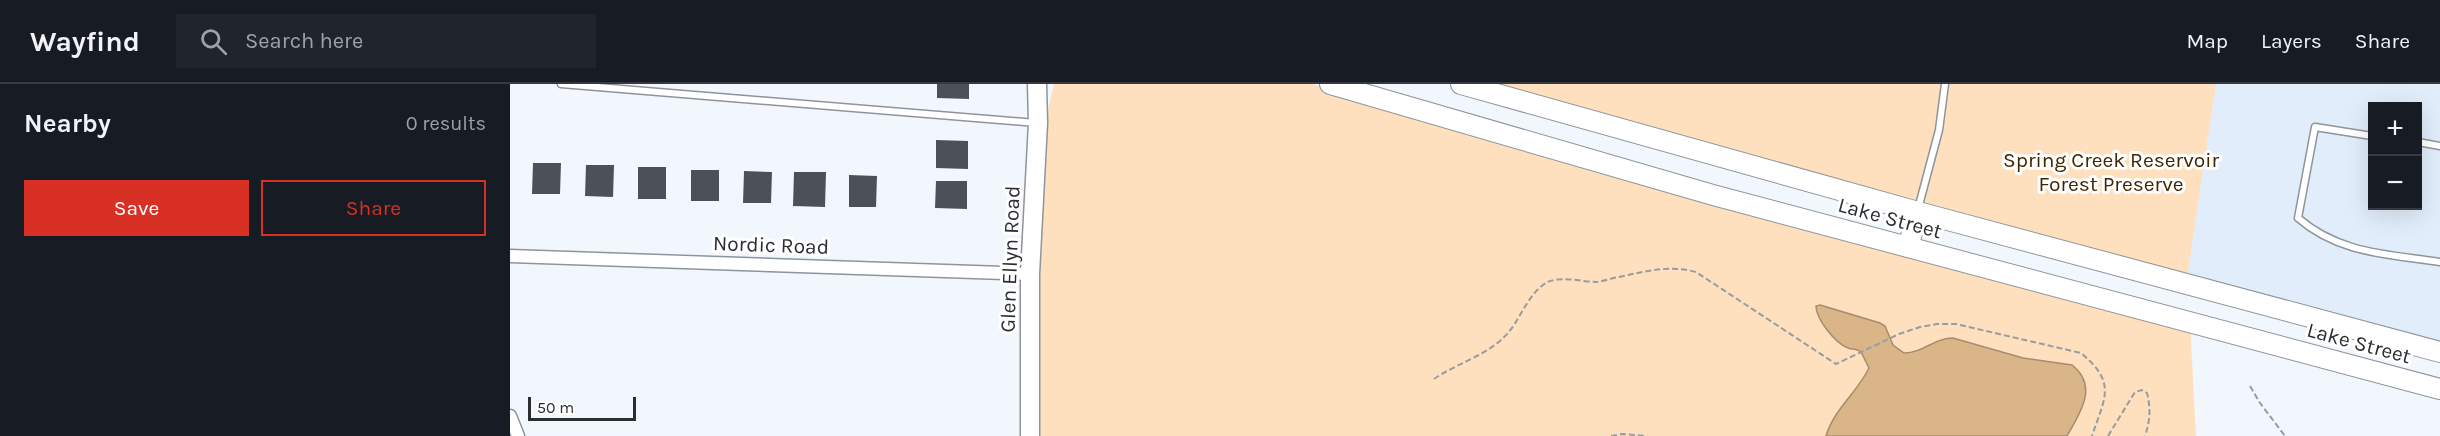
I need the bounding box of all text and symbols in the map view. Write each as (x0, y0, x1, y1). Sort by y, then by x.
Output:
search box (176, 14, 596, 68)
text: Wayfind (30, 25, 140, 58)
icon: search (197, 25, 230, 58)
text: Search here (245, 28, 363, 54)
text: Map (2186, 29, 2228, 53)
text: Layers (2261, 29, 2322, 53)
text: Share (2355, 29, 2410, 53)
map controls (2368, 102, 2422, 210)
button: + (2368, 102, 2422, 156)
text: Nearby (24, 108, 111, 139)
text: 0 results (406, 112, 486, 135)
park label: Spring Creek Reservoir Forest Preserve (2003, 148, 2219, 196)
button: − (2368, 156, 2422, 210)
button: Save (24, 180, 249, 236)
button: Share (261, 180, 486, 236)
street label: Glen Ellyn Road (995, 185, 1025, 333)
street label: Lake Street (1835, 193, 1945, 243)
street label: Nordic Road (712, 231, 830, 259)
street label: Lake Street (2304, 318, 2414, 368)
scale bar (528, 394, 636, 422)
text: 50 m (537, 398, 574, 417)

